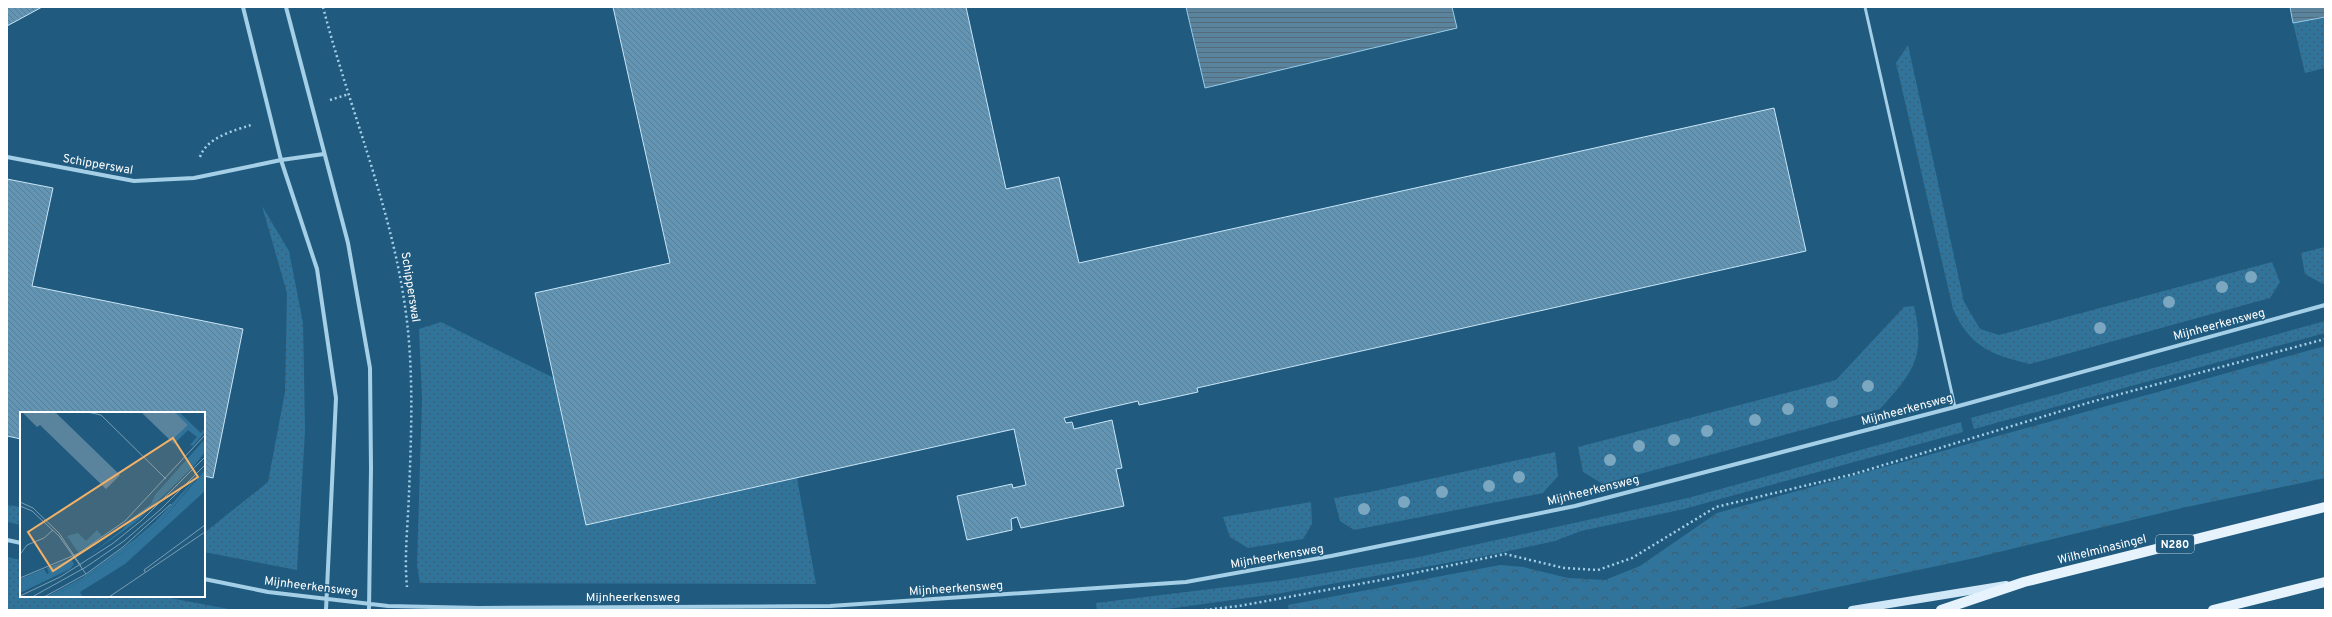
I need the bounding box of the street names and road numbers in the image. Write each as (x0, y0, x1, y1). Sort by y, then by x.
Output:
street label: Schipperswal (61, 151, 134, 179)
street label: Schipperswal (397, 251, 423, 323)
street label: Mijnheerkensweg (2172, 305, 2267, 345)
street label: Mijnheerkensweg (1860, 390, 1955, 430)
street label: Mijnheerkensweg (1546, 472, 1641, 510)
street label: Wilhelminasingel (2056, 531, 2148, 569)
road number: N280 (2156, 535, 2194, 553)
street label: Mijnheerkensweg (1229, 541, 1325, 573)
street label: Mijnheerkensweg (263, 573, 359, 601)
street label: Mijnheerkensweg (908, 578, 1004, 600)
street label: Mijnheerkensweg (586, 590, 680, 606)

